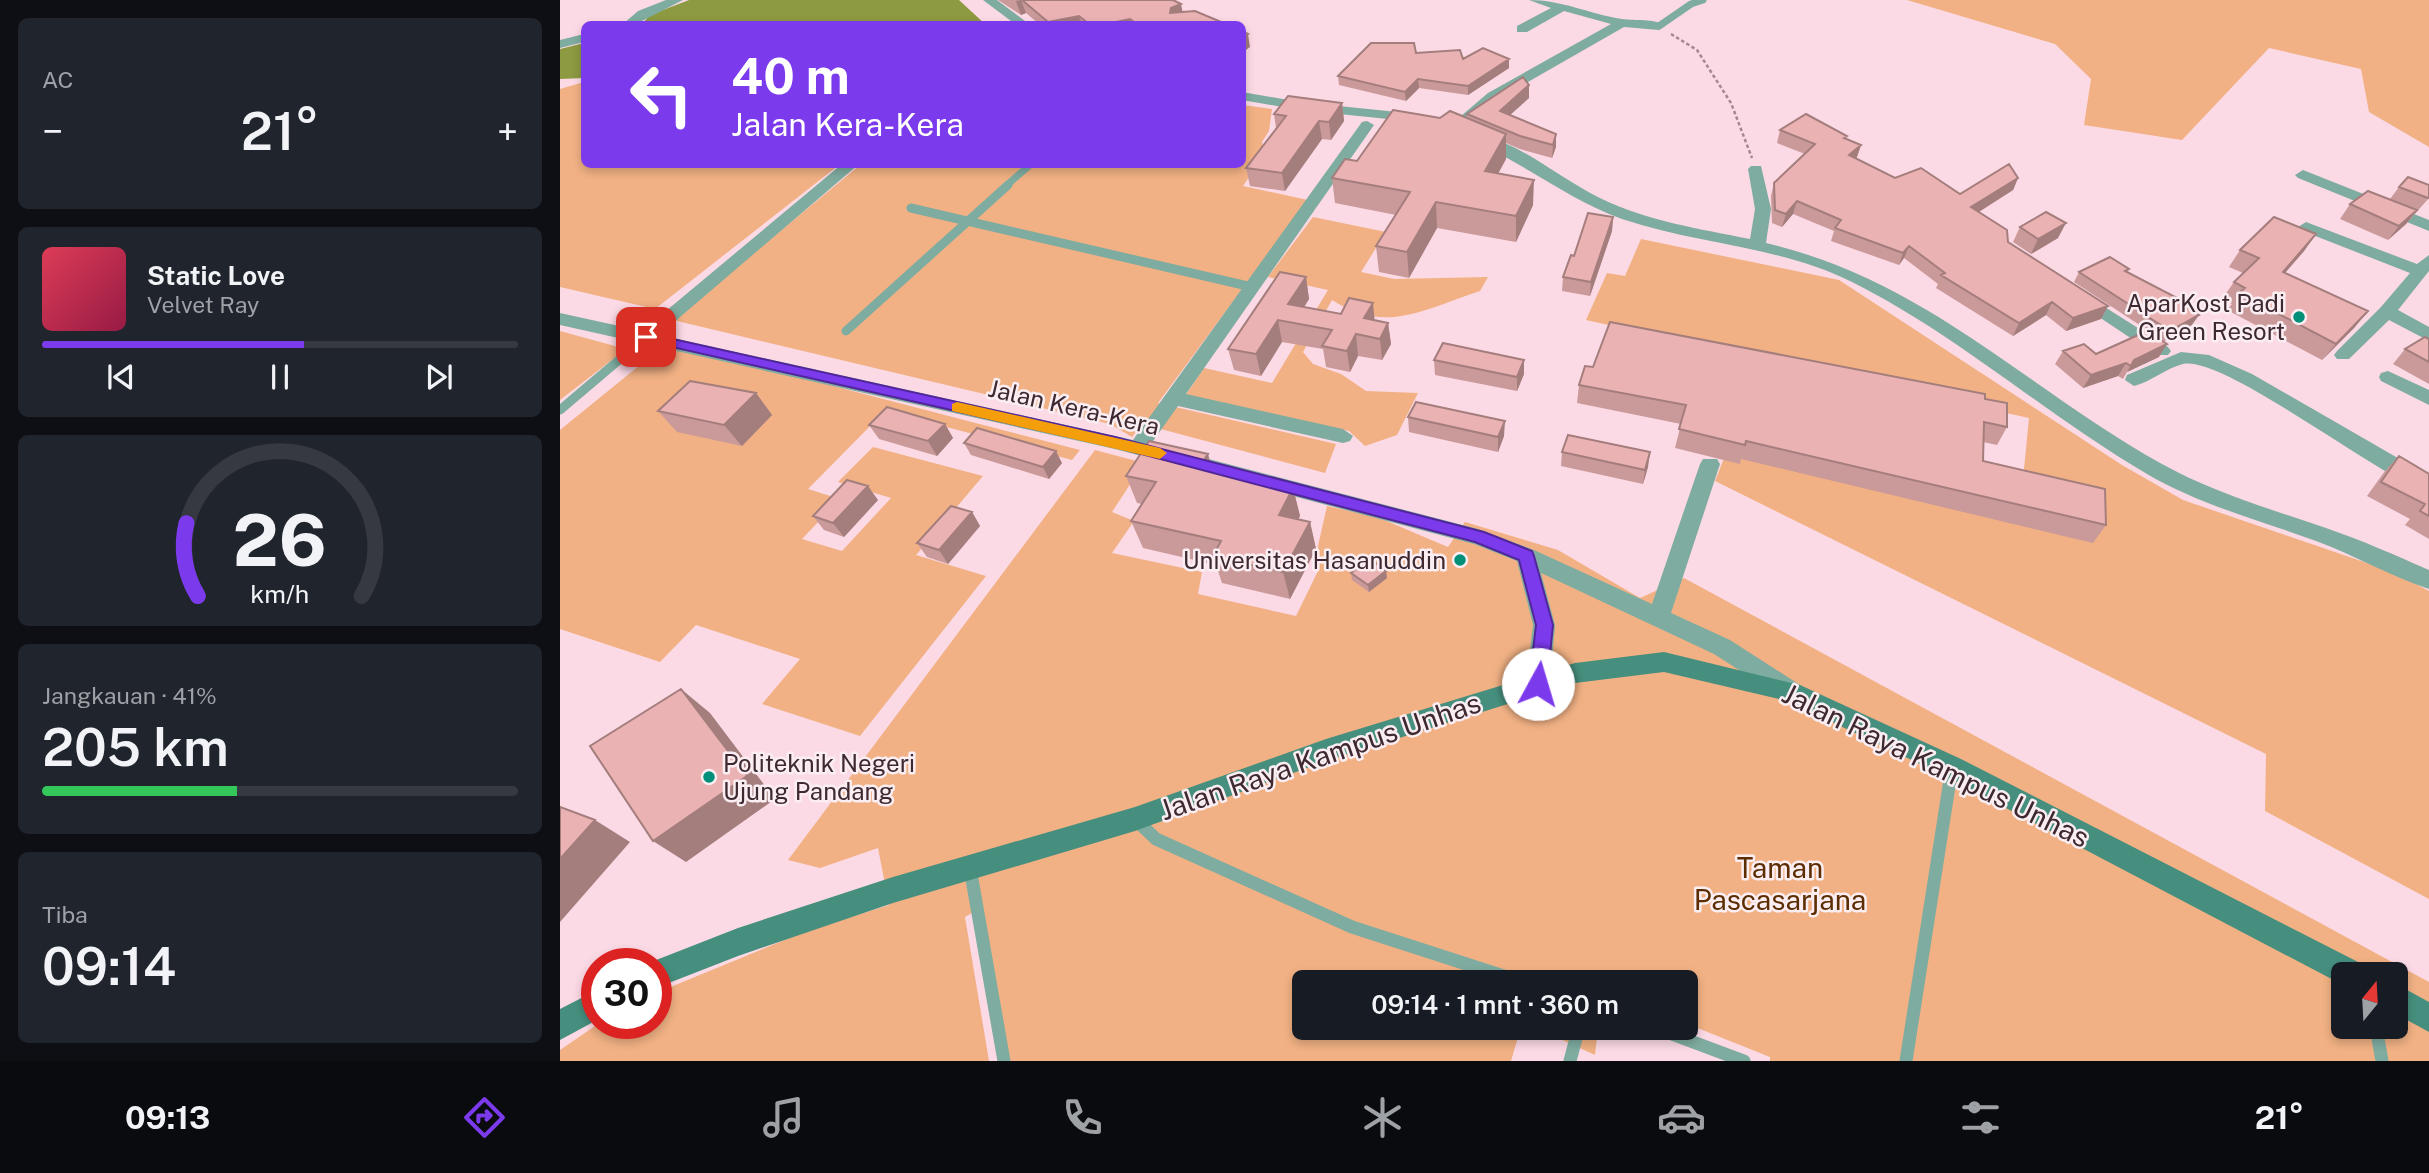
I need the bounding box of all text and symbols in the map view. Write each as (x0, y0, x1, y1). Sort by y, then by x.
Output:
text: 40 m (731, 47, 850, 105)
icon: left (616, 49, 707, 140)
text: AC (42, 66, 73, 93)
text: 21° (241, 101, 319, 162)
text: Jalan Kera-Kera (731, 106, 964, 143)
text: − (42, 109, 63, 154)
text: + (497, 109, 518, 154)
text: Static Love (147, 260, 285, 291)
place label: AparKost Padi Green Resort (2126, 289, 2285, 345)
text: Velvet Ray (147, 291, 259, 318)
pin (616, 307, 676, 367)
marker: AparKost Padi Green Resort (2291, 309, 2307, 325)
icon: arrive (627, 318, 665, 356)
icon: previous (102, 358, 140, 396)
icon: pause (261, 358, 299, 396)
icon: next (420, 358, 458, 396)
street label: Jalan Kera-Kera (986, 374, 1162, 440)
text: 26 (233, 498, 327, 583)
place label: Universitas Hasanuddin (1183, 546, 1446, 574)
marker: Universitas Hasanuddin (1452, 552, 1468, 568)
text: km/h (251, 579, 309, 609)
position arrow (1501, 647, 1575, 721)
street label: Jalan Raya Kampus Unhas (1777, 676, 2095, 854)
text: Jangkauan · 41% (42, 682, 217, 709)
street label: Jalan Raya Kampus Unhas (1155, 685, 1485, 827)
text: 205 km (42, 717, 229, 778)
place label: Politeknik Negeri Ujung Pandang (723, 749, 915, 805)
marker: Politeknik Negeri Ujung Pandang (701, 769, 717, 785)
park label: Taman Pascasarjana (1694, 851, 1866, 916)
text: Tiba (42, 901, 88, 928)
text: 09:14 (42, 936, 176, 997)
speed limit sign: 30 (581, 948, 672, 1039)
north arrow (2331, 962, 2408, 1040)
map controls (2331, 962, 2408, 1039)
text: 09:14 · 1 mnt · 360 m (1371, 989, 1619, 1020)
icon: directions (460, 1093, 509, 1142)
icon: music (759, 1093, 808, 1142)
icon: phone (1058, 1093, 1107, 1142)
icon: climate (1358, 1093, 1407, 1142)
icon: car (1657, 1093, 1706, 1142)
icon: filters (1956, 1093, 2005, 1142)
text: 09:13 (125, 1099, 210, 1136)
text: 21° (2255, 1099, 2304, 1136)

